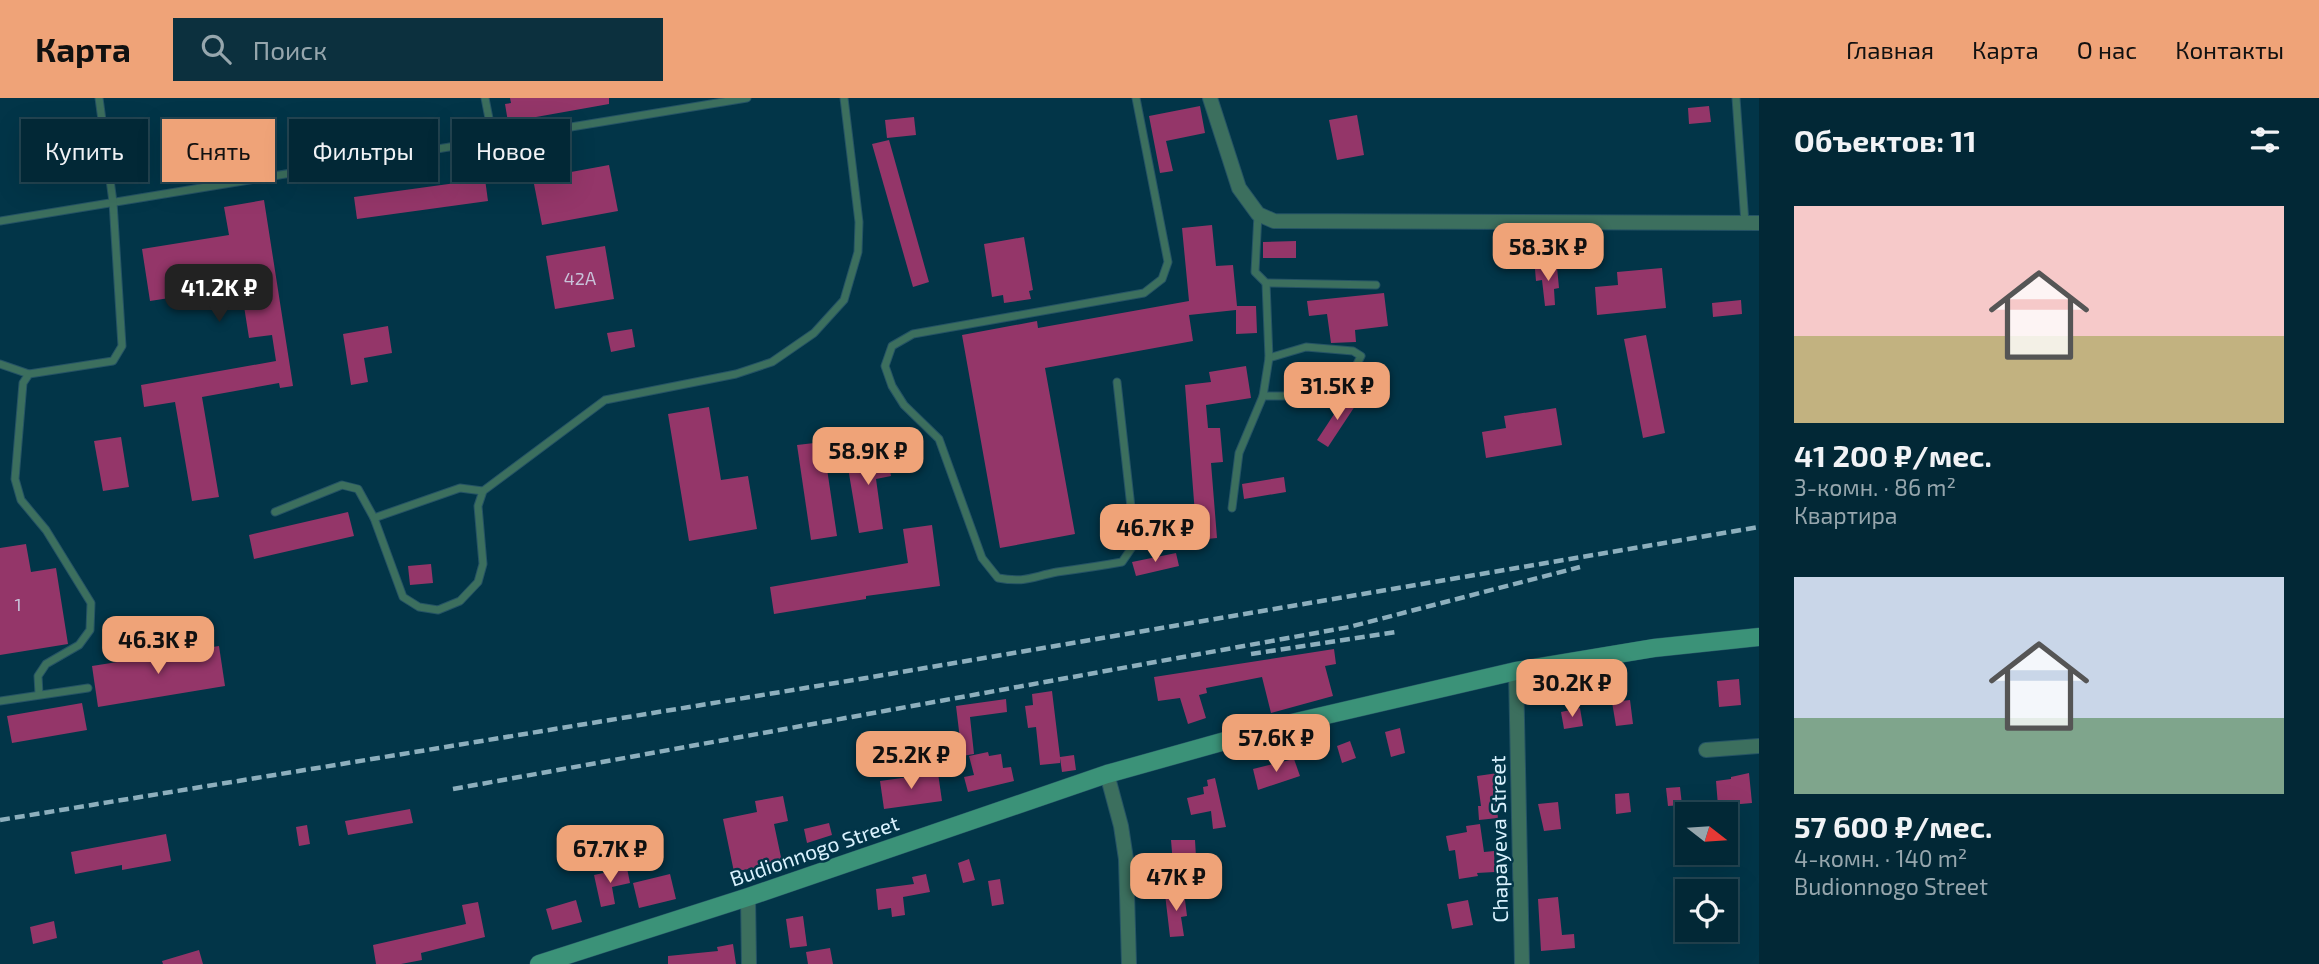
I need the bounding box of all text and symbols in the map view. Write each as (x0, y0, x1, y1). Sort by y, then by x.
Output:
search box (173, 18, 663, 81)
text: Карта (35, 29, 131, 69)
icon: search (197, 30, 235, 68)
text: Поиск (253, 34, 327, 65)
text: Главная (1846, 35, 1934, 64)
text: Карта (1972, 35, 2039, 64)
text: О нас (2077, 35, 2137, 64)
text: Контакты (2175, 35, 2284, 64)
chip: Купить (21, 119, 148, 182)
chip: Снять (162, 119, 275, 182)
chip: Фильтры (289, 119, 438, 182)
chip: Новое (452, 119, 570, 182)
icon: filters (2246, 121, 2284, 159)
text: Объектов: 11 (1794, 122, 1977, 158)
pin: 58.3K ₽ (1483, 223, 1613, 283)
text: 58.3K ₽ (1509, 232, 1587, 260)
icon: home (1976, 252, 2102, 378)
pin: 41.2K ₽ (154, 264, 284, 324)
house number: 42А (564, 267, 597, 289)
text: 41.2K ₽ (181, 273, 257, 301)
pin: 31.5K ₽ (1272, 362, 1402, 422)
text: 31.5K ₽ (1300, 371, 1374, 399)
pin: 58.9K ₽ (803, 428, 933, 487)
text: 58.9K ₽ (828, 436, 908, 464)
text: 41 200 ₽/мес. (1794, 437, 1992, 473)
text: 3-комн. · 86 m² (1794, 473, 1956, 501)
text: Квартира (1794, 501, 1898, 529)
pin: 46.7K ₽ (1090, 504, 1220, 564)
text: 46.7K ₽ (1116, 513, 1194, 541)
house number: 1 (14, 593, 22, 615)
pin: 46.3K ₽ (93, 616, 223, 676)
icon: home (1976, 623, 2102, 749)
text: 46.3K ₽ (118, 625, 198, 653)
pin: 30.2K ₽ (1507, 660, 1637, 719)
text: 30.2K ₽ (1532, 668, 1612, 696)
pin: 57.6K ₽ (1211, 714, 1341, 774)
text: 57.6K ₽ (1238, 723, 1314, 751)
pin: 25.2K ₽ (846, 732, 976, 791)
text: 25.2K ₽ (872, 740, 950, 768)
street label: Chapayeva Street (1484, 755, 1512, 923)
north arrow (1675, 802, 1738, 864)
map controls (1675, 802, 1738, 942)
text: 57 600 ₽/мес. (1794, 808, 1992, 844)
street label: Budionnogo Street (726, 809, 902, 891)
pin: 67.7K ₽ (545, 826, 675, 885)
text: 67.7K ₽ (573, 834, 647, 862)
text: 4-комн. · 140 m² (1794, 844, 1967, 872)
pin: 47K ₽ (1127, 854, 1225, 913)
text: 47K ₽ (1146, 862, 1206, 890)
text: Budionnogo Street (1794, 872, 1988, 900)
button: locate (1675, 879, 1738, 942)

